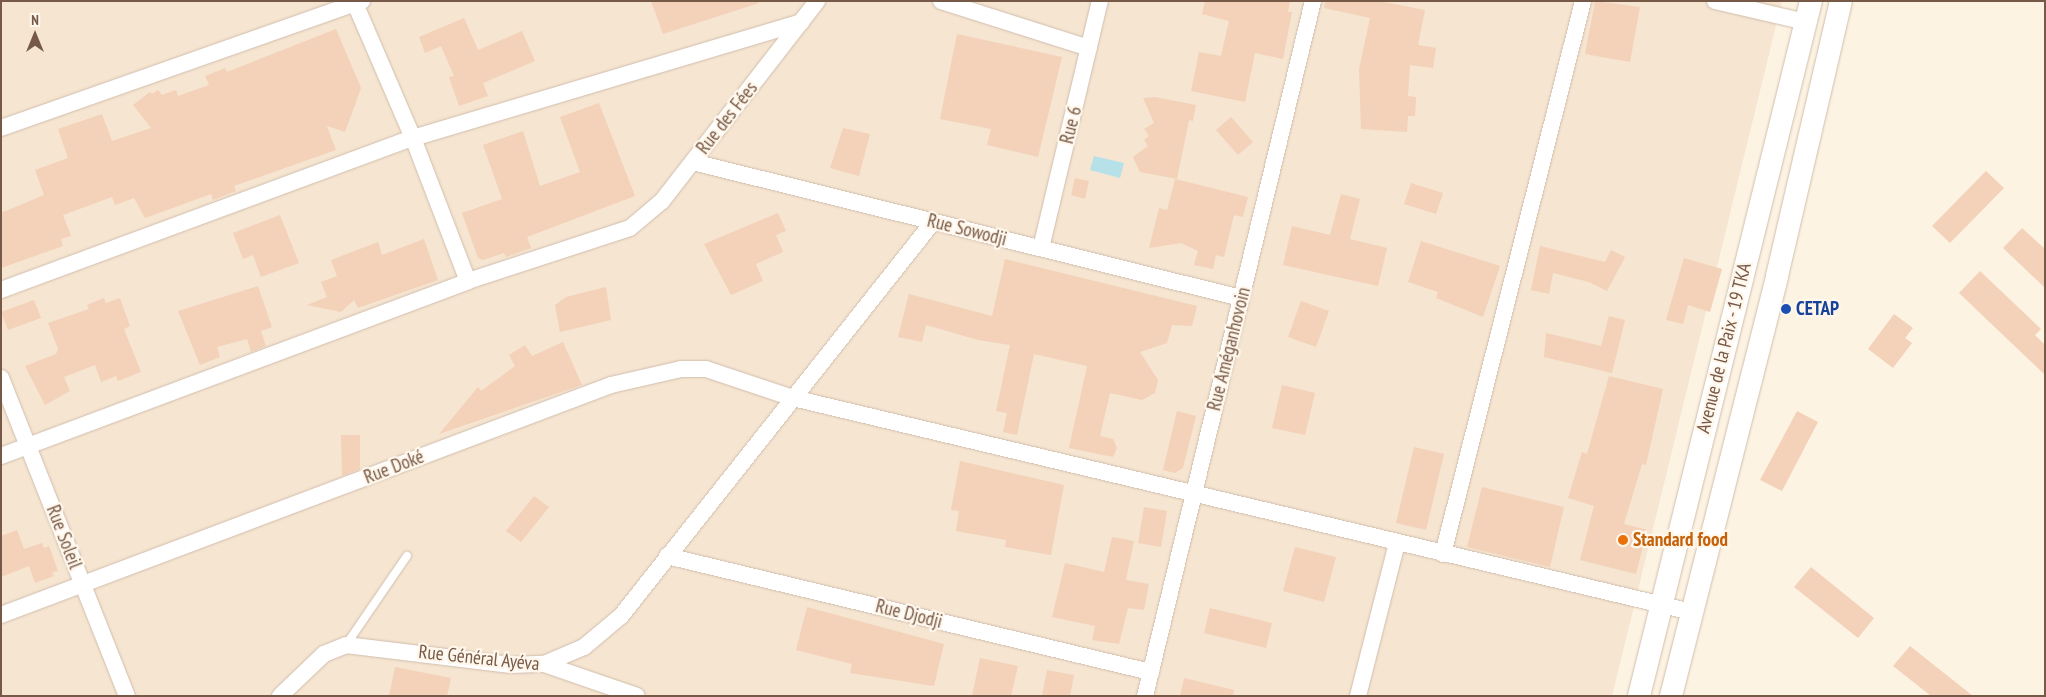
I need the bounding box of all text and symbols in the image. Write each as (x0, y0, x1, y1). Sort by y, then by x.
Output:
north arrow (10, 10, 60, 60)
text: N (31, 11, 39, 29)
street label: Rue des Fées (692, 77, 762, 159)
street label: Rue 6 (1055, 104, 1087, 146)
street label: Rue Sowodji (925, 209, 1009, 251)
street label: Avenue de la Paix - 19 TKA (1692, 259, 1756, 437)
street label: Rue Améganhovoin (1203, 285, 1255, 413)
place label: CETAP (1796, 298, 1839, 320)
marker: CETAP (1780, 303, 1792, 315)
street label: Rue Doké (361, 445, 427, 489)
street label: Rue Soleil (41, 502, 87, 572)
place label: Standard food (1633, 529, 1728, 551)
marker: Standard food (1617, 534, 1629, 546)
street label: Rue Djodji (873, 595, 945, 633)
street label: Rue Général Ayéva (417, 640, 541, 676)

